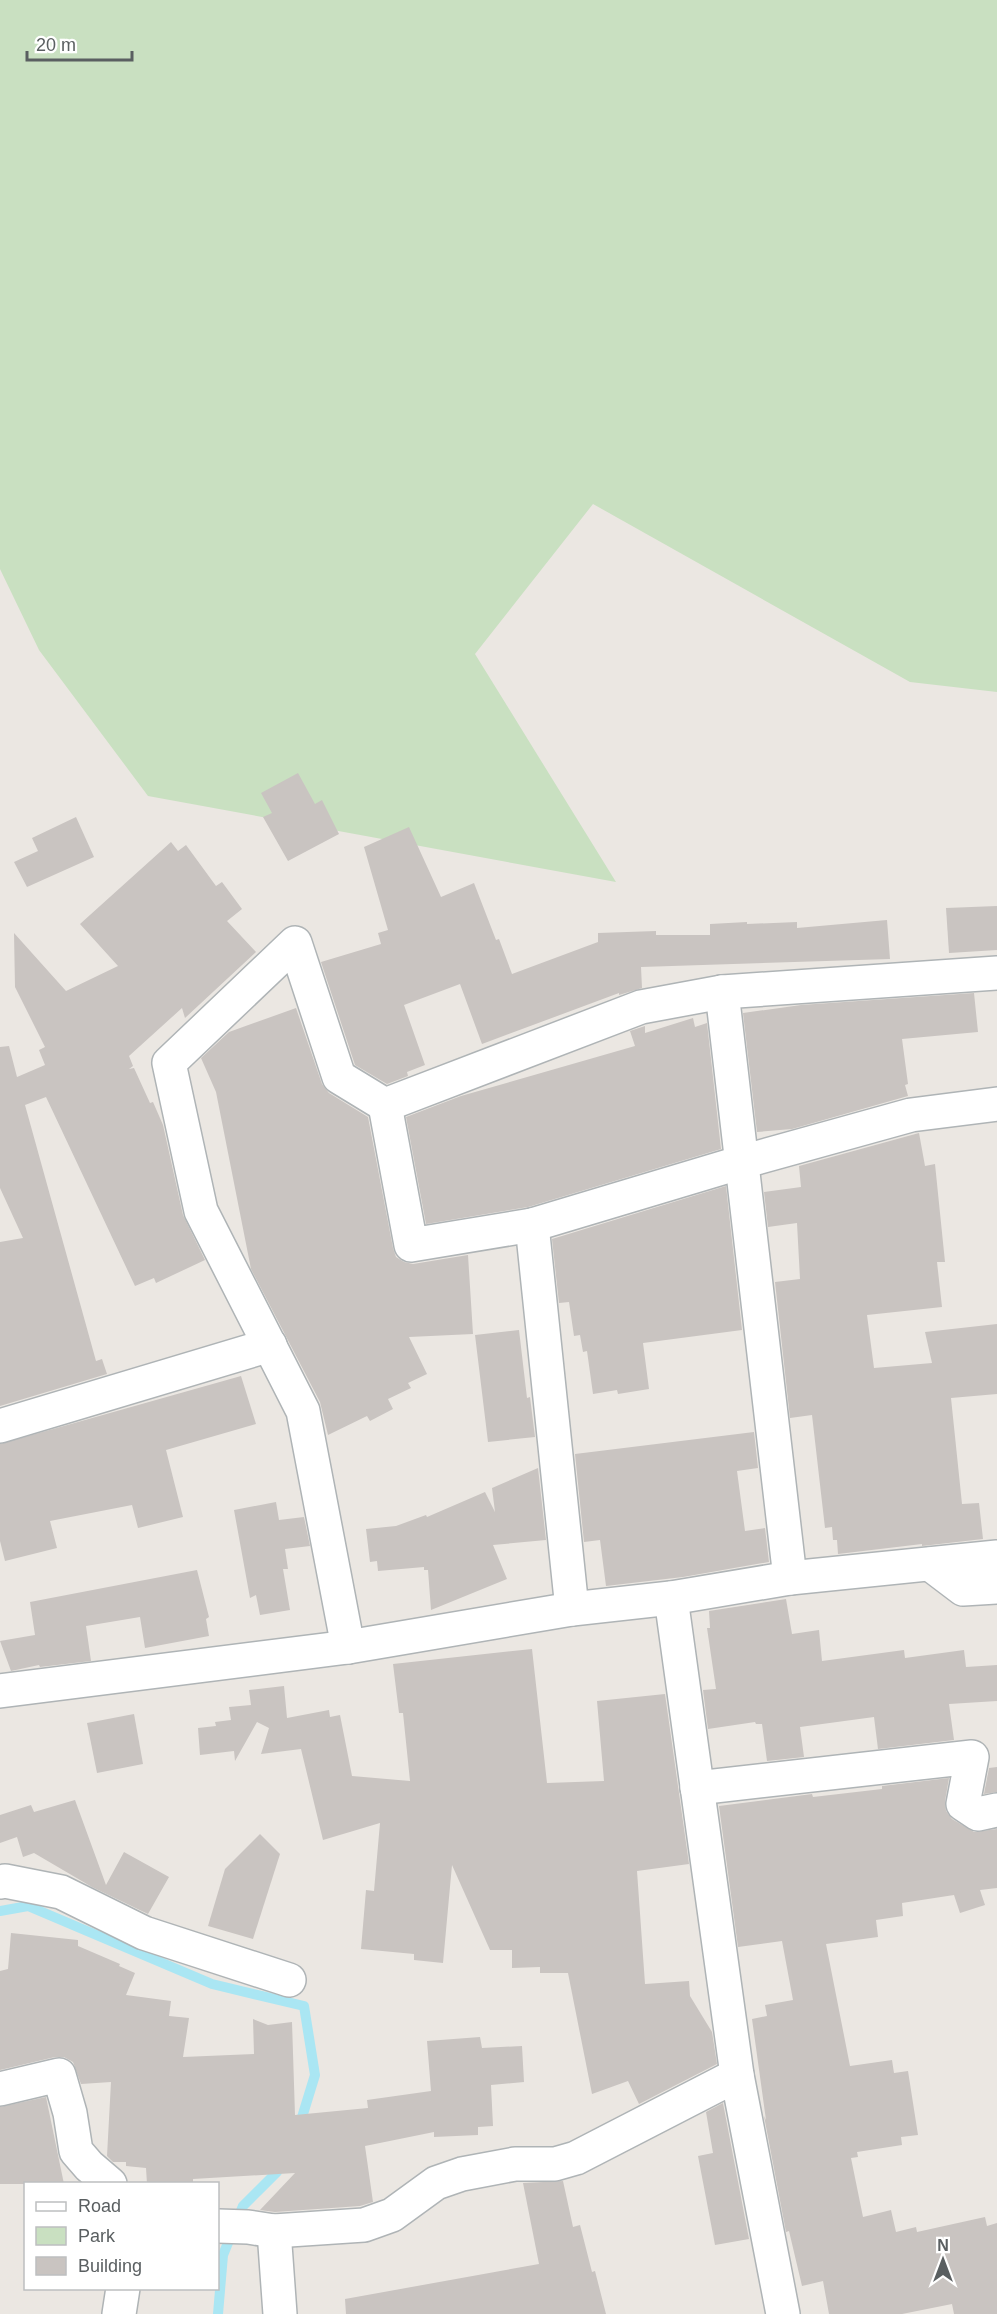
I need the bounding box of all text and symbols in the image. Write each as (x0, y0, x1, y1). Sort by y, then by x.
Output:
scale bar (27, 24, 132, 62)
text: 20 m (36, 35, 76, 55)
legend (24, 2182, 219, 2290)
text: Road (78, 2196, 121, 2216)
text: Park (78, 2226, 116, 2246)
north arrow (913, 2230, 973, 2290)
text: N (937, 2237, 949, 2254)
text: Building (78, 2256, 142, 2276)

